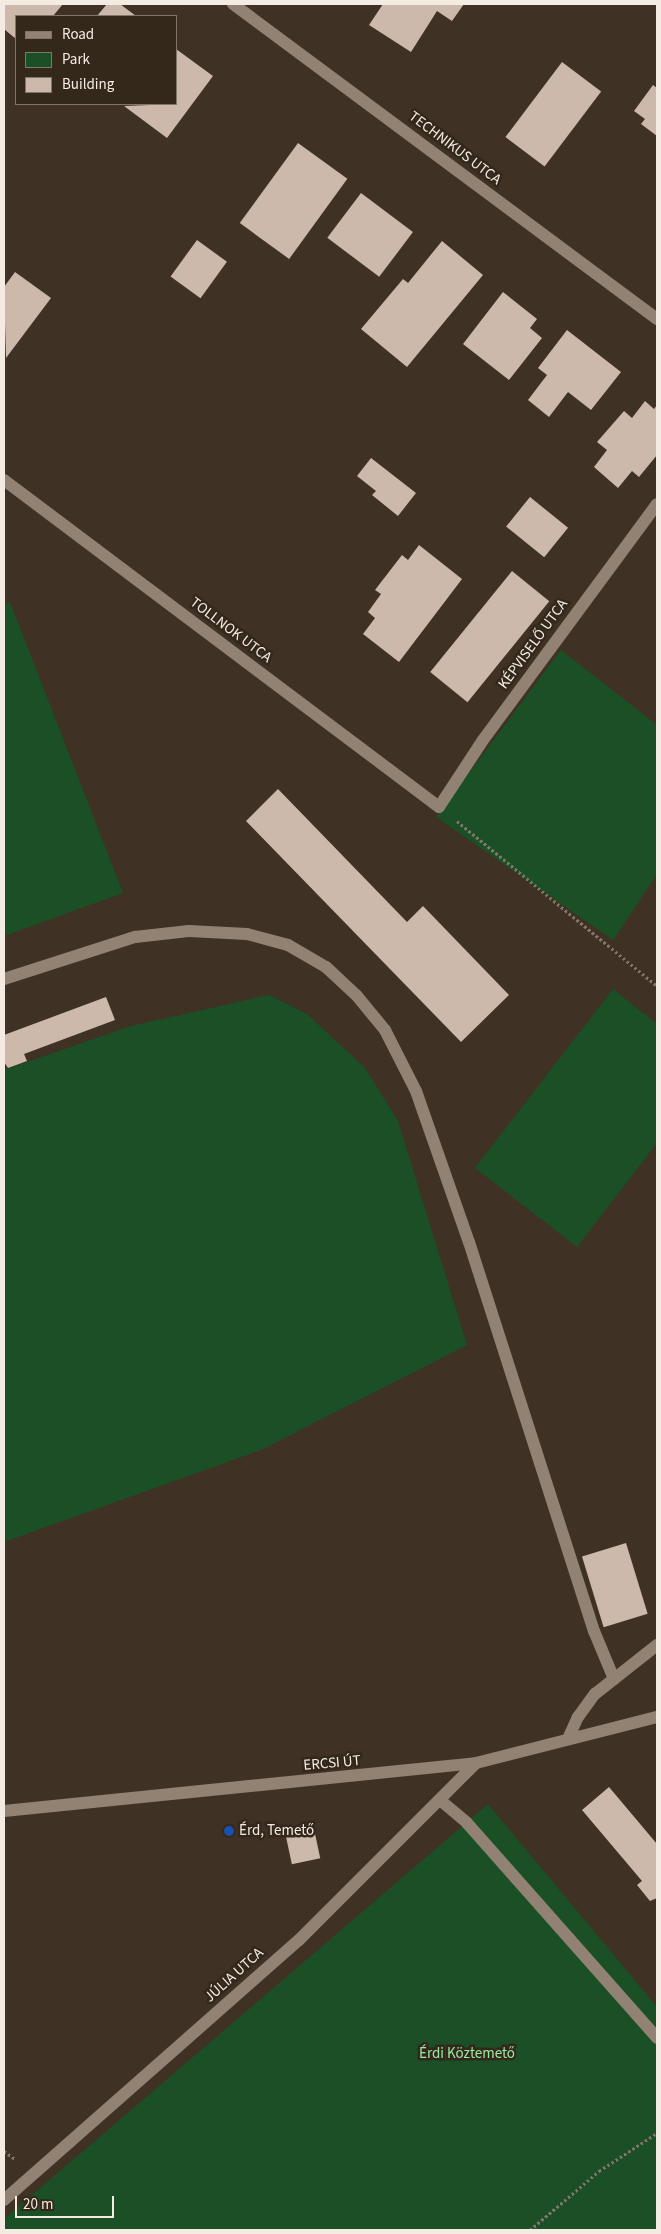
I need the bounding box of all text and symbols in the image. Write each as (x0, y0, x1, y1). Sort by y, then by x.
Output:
legend (15, 15, 178, 105)
text: Road (62, 24, 94, 45)
text: Park (62, 49, 90, 70)
text: Building (62, 74, 114, 95)
street label: TECHNIKUS UTCA (405, 107, 505, 189)
street label: TOLLNOK UTCA (187, 593, 275, 667)
street label: KÉPVISELŐ UTCA (494, 596, 572, 692)
street label: ERCSI ÚT (303, 1752, 361, 1774)
place label: Érd, Temető (239, 1822, 314, 1840)
marker: Érd, Temető (223, 1825, 235, 1837)
street label: JÚLIA UTCA (201, 1944, 267, 2006)
park label: Érdi Köztemető (419, 2045, 515, 2063)
scale bar (18, 2186, 116, 2218)
text: 20 m (23, 2194, 53, 2215)

